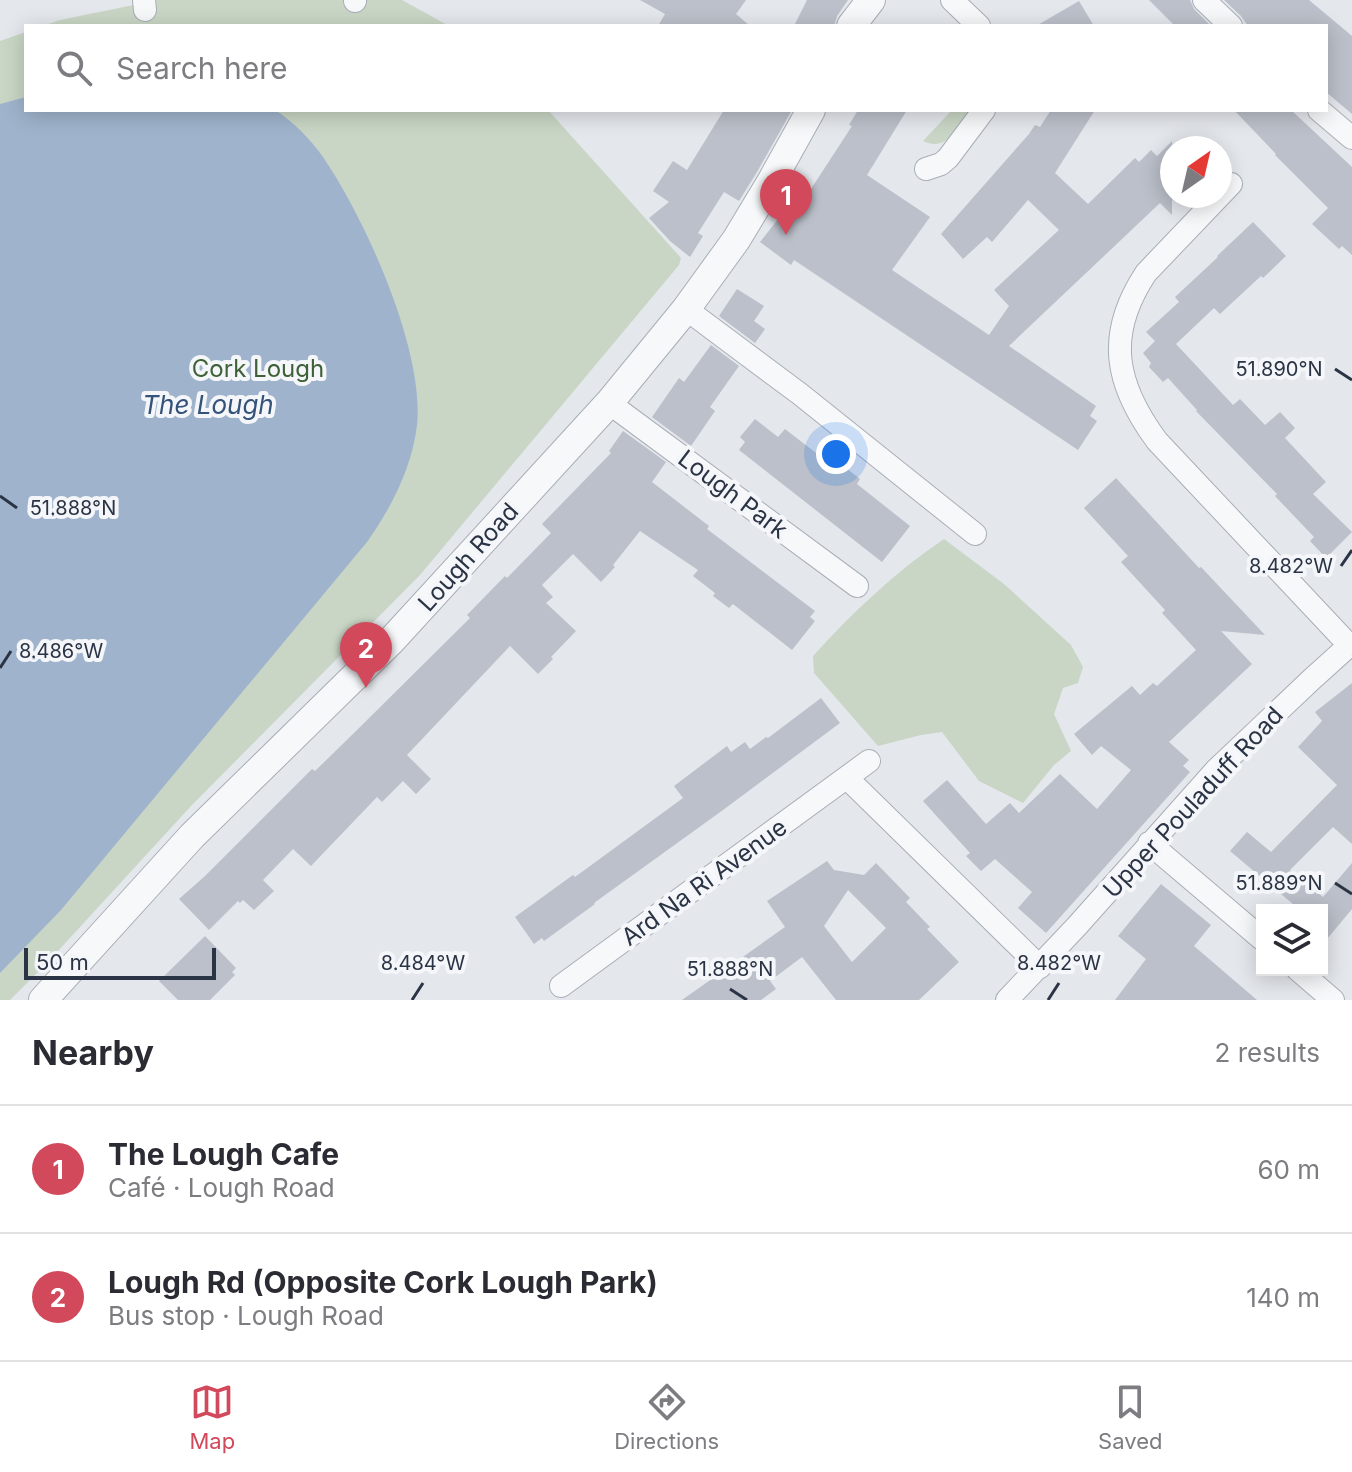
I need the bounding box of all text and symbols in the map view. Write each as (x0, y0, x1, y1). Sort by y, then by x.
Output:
search box (24, 24, 1328, 112)
icon: search (52, 46, 96, 90)
text: Search here (116, 50, 288, 86)
north arrow (1160, 136, 1232, 208)
pin: 1 (760, 169, 812, 235)
park label: Cork Lough (192, 354, 324, 383)
text: 51.890°N (1235, 357, 1323, 381)
water label: The Lough (142, 389, 274, 420)
your location (816, 434, 856, 474)
street label: Lough Park (673, 444, 793, 544)
text: 51.888°N (30, 496, 116, 520)
street label: Lough Road (412, 497, 524, 617)
text: 8.482°W (1249, 554, 1333, 578)
pin: 2 (340, 622, 392, 688)
text: 8.486°W (19, 639, 103, 663)
street label: Upper Pouladuff Road (1097, 701, 1289, 903)
street label: Ard Na Ri Avenue (616, 812, 792, 952)
text: 51.889°N (1236, 871, 1322, 895)
map controls (1256, 904, 1328, 976)
button: layers (1256, 904, 1328, 976)
scale bar (24, 944, 216, 980)
text: 50 m (36, 949, 89, 975)
text: 8.484°W (381, 951, 465, 975)
text: 8.482°W (1017, 951, 1101, 975)
text: 51.888°N (687, 957, 773, 981)
text: Nearby (32, 1032, 154, 1073)
text: 2 results (1215, 1037, 1320, 1068)
text: The Lough Cafe (108, 1136, 339, 1172)
text: 1 (52, 1154, 64, 1185)
text: 60 m (1257, 1154, 1320, 1185)
text: Café · Lough Road (108, 1172, 335, 1203)
text: Lough Rd (Opposite Cork Lough Park) (108, 1264, 658, 1300)
text: 2 (50, 1282, 66, 1313)
text: 140 m (1246, 1282, 1320, 1313)
text: Bus stop · Lough Road (108, 1300, 384, 1331)
tab: Map (190, 1380, 235, 1454)
tab: Directions (614, 1380, 719, 1454)
tab: Saved (1098, 1380, 1162, 1454)

